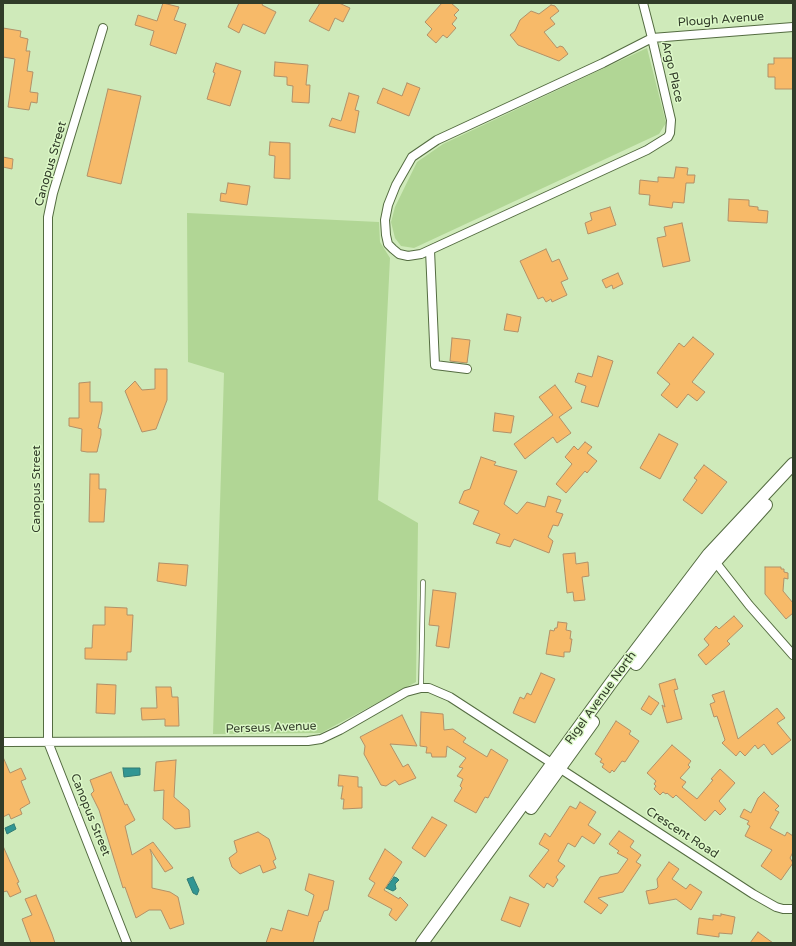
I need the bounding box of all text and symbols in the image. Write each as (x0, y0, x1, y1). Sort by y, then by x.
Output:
street label: Plough Avenue (677, 10, 765, 30)
street label: Argo Place (658, 40, 686, 104)
street label: Canopus Street (32, 120, 70, 208)
street label: Canopus Street (30, 445, 44, 533)
street label: Rigel Avenue North (562, 649, 640, 747)
street label: Perseus Avenue (225, 719, 317, 737)
street label: Canopus Street (67, 772, 113, 858)
street label: Crescent Road (643, 804, 721, 862)

